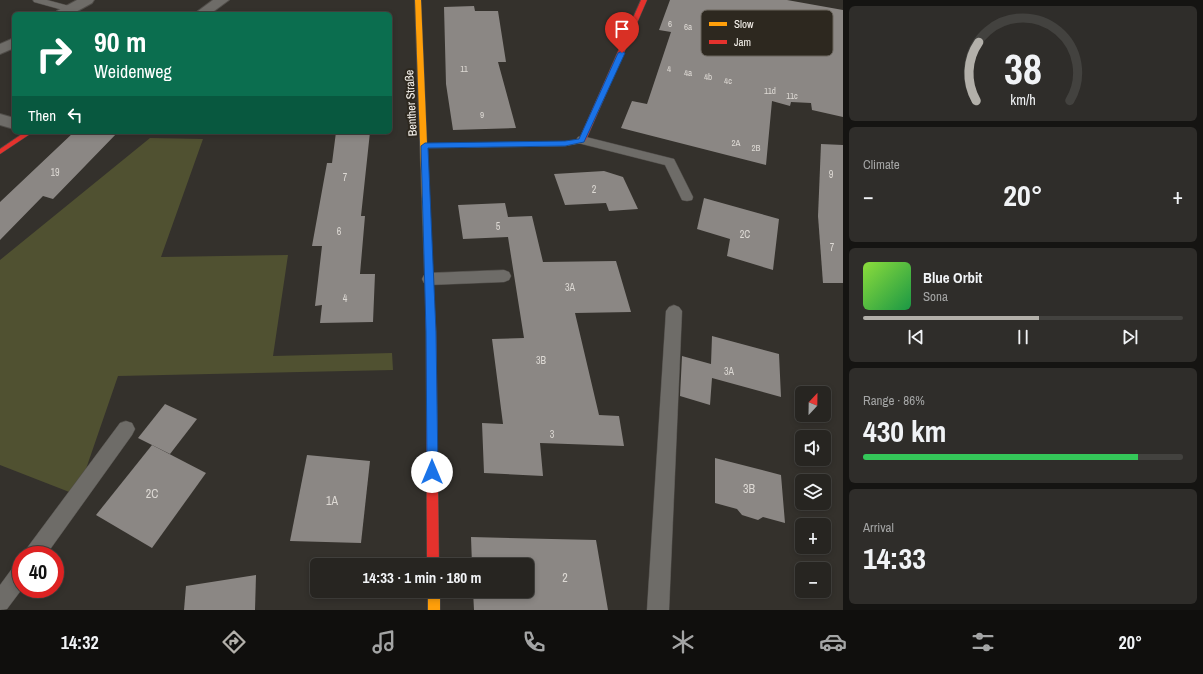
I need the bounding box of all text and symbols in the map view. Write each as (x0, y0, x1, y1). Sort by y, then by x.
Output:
legend (701, 10, 833, 56)
pin (605, 12, 639, 53)
text: Slow (734, 17, 754, 31)
icon: arrive (611, 18, 633, 40)
house number: 6 (668, 18, 672, 30)
house number: 6a (684, 21, 692, 33)
text: 90 m (94, 23, 146, 61)
icon: right (28, 28, 80, 80)
text: Jam (734, 35, 751, 49)
text: 38 (1004, 41, 1042, 97)
text: Weidenweg (94, 59, 172, 84)
house number: 11 (460, 63, 468, 75)
house number: 4 (667, 63, 671, 75)
house number: 4a (684, 67, 692, 79)
street label: Benther Straße (401, 69, 421, 137)
house number: 4b (704, 71, 712, 83)
house number: 4c (724, 75, 732, 87)
house number: 11d (764, 85, 776, 97)
house number: 11c (786, 90, 798, 102)
text: km/h (1010, 90, 1036, 109)
icon: left (64, 104, 86, 126)
text: Then (28, 105, 56, 126)
house number: 9 (480, 109, 484, 121)
house number: 2A (731, 137, 741, 149)
house number: 2B (751, 142, 761, 154)
text: Climate (863, 156, 900, 173)
house number: 19 (50, 166, 60, 179)
house number: 9 (829, 168, 834, 181)
house number: 7 (343, 171, 348, 184)
text: 20° (1003, 175, 1043, 215)
text: − (863, 181, 874, 211)
text: + (1172, 181, 1183, 211)
house number: 2 (592, 183, 597, 196)
house number: 5 (496, 220, 501, 233)
house number: 6 (337, 225, 342, 238)
house number: 2C (740, 228, 750, 241)
house number: 7 (830, 241, 835, 254)
text: Blue Orbit (923, 267, 982, 288)
house number: 3A (565, 281, 576, 294)
text: Sona (923, 288, 948, 305)
house number: 4 (343, 292, 348, 305)
icon: previous (905, 326, 927, 348)
icon: pause (1012, 326, 1034, 348)
icon: next (1119, 326, 1141, 348)
house number: 3B (536, 354, 547, 367)
house number: 3A (724, 365, 735, 378)
north arrow (795, 386, 831, 422)
map controls (795, 386, 831, 598)
text: Range · 86% (863, 392, 925, 409)
text: 430 km (863, 411, 946, 451)
house number: 3 (550, 428, 555, 441)
button: sound (795, 430, 831, 466)
position arrow (411, 451, 453, 493)
button: layers (795, 474, 831, 510)
house number: 3B (743, 481, 755, 497)
house number: 2C (146, 486, 158, 502)
house number: 1A (326, 493, 338, 509)
button: + (795, 518, 831, 554)
text: Arrival (863, 519, 894, 536)
text: 14:33 (863, 538, 926, 578)
speed limit sign: 40 (12, 546, 64, 598)
button: − (795, 562, 831, 598)
text: 14:33 · 1 min · 180 m (363, 567, 481, 588)
house number: 2 (562, 570, 568, 586)
icon: directions (220, 628, 248, 656)
icon: music (370, 628, 398, 656)
icon: phone (520, 628, 548, 656)
icon: climate (669, 628, 697, 656)
icon: car (819, 628, 847, 656)
icon: filters (969, 628, 997, 656)
text: 14:32 (61, 630, 99, 655)
text: 20° (1119, 630, 1142, 655)

